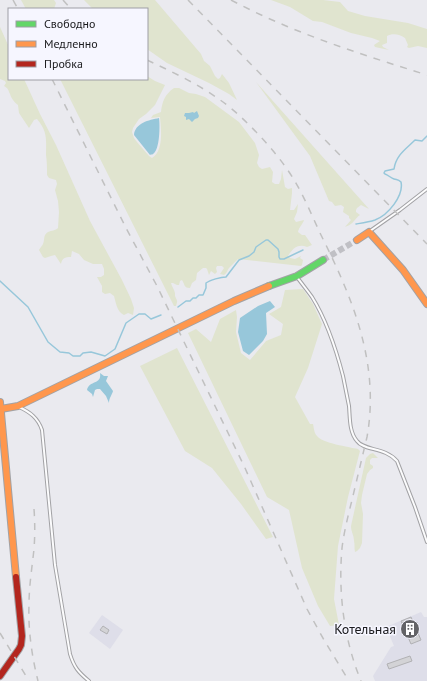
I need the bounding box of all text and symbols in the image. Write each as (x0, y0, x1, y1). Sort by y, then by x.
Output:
legend (8, 8, 148, 80)
text: Свободно (44, 16, 95, 31)
text: Медленно (44, 36, 98, 51)
text: Пробка (44, 56, 83, 71)
building icon: Котельная (399, 618, 421, 640)
place label: Котельная (334, 620, 396, 638)

